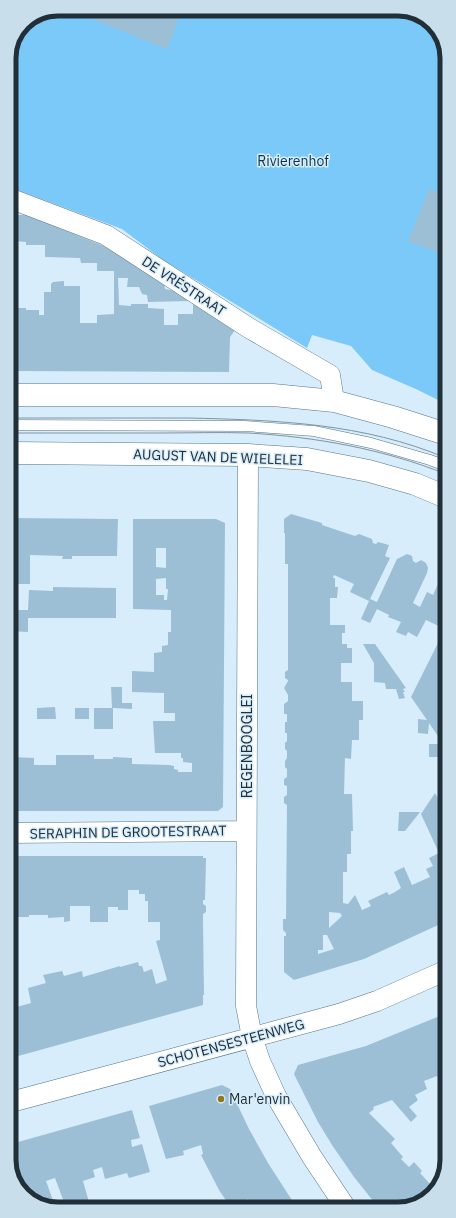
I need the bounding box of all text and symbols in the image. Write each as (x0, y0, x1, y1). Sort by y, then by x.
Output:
park label: Rivierenhof (257, 152, 329, 170)
street label: DE VRÉSTRAAT (139, 251, 230, 320)
street label: AUGUST VAN DE WIELELEI (133, 445, 303, 469)
street label: REGENBOOGLEI (238, 694, 256, 798)
street label: SERAPHIN DE GROOTESTRAAT (29, 821, 227, 843)
street label: SCHOTENSESTEENWEG (156, 1015, 306, 1071)
place label: Mar'envin (229, 1090, 290, 1108)
marker: Mar'envin (216, 1094, 226, 1104)

